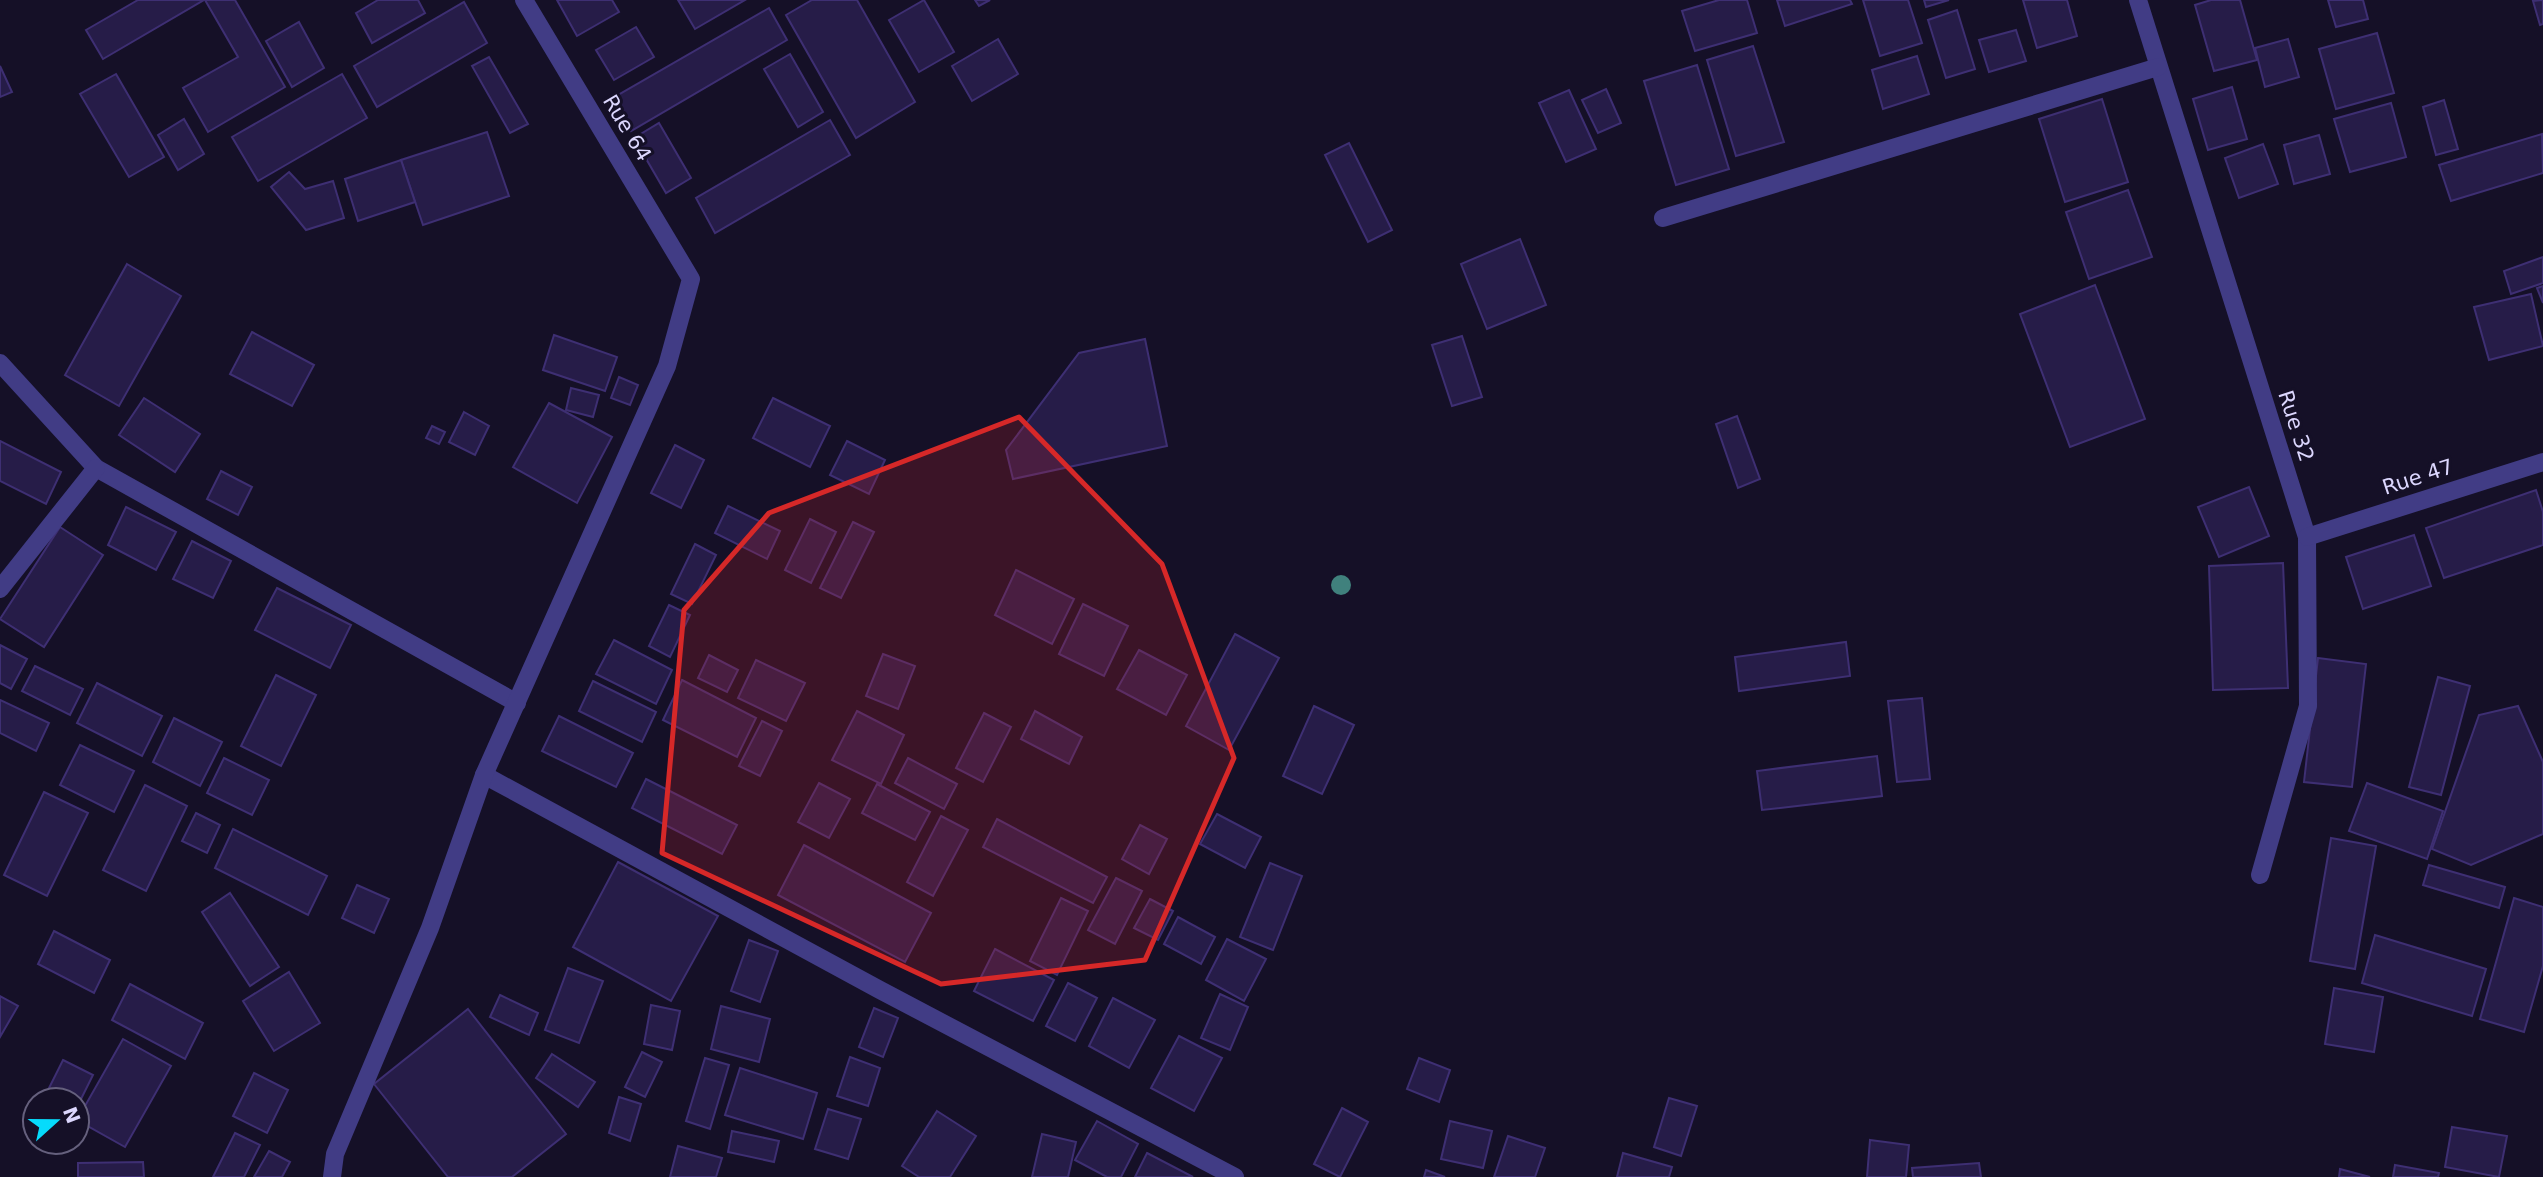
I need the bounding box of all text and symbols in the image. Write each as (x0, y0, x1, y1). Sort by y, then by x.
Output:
street label: Rue 64 (598, 90, 656, 166)
street label: Rue 32 (2273, 387, 2319, 465)
street label: Rue 47 (2379, 454, 2457, 500)
north arrow (21, 1086, 91, 1156)
text: N (59, 1104, 85, 1126)

